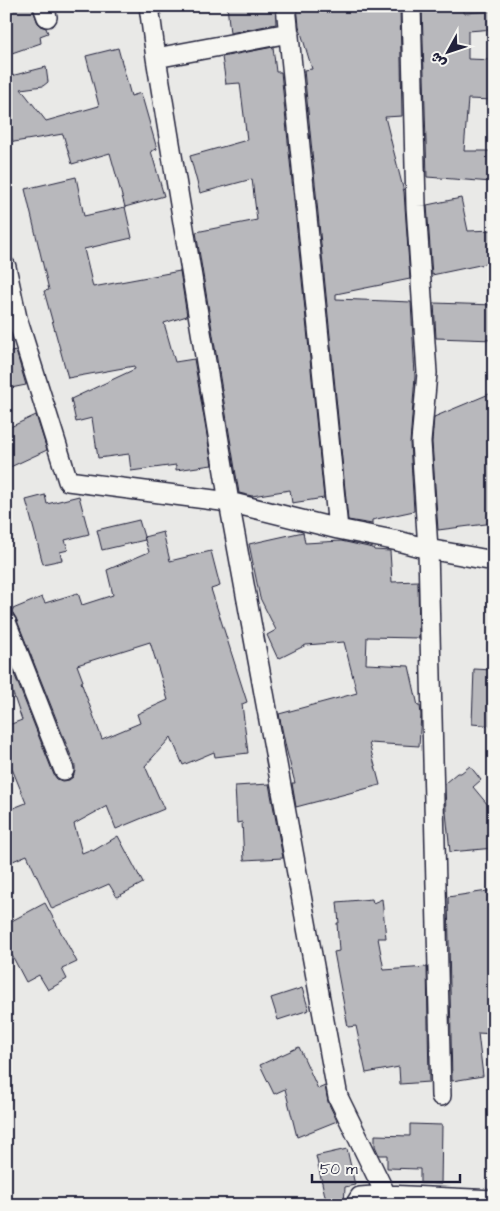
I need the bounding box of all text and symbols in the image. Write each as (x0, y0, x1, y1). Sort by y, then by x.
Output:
north arrow (422, 28, 472, 78)
text: ش (426, 47, 451, 72)
scale bar (312, 1151, 460, 1183)
text: 50 m (320, 1159, 358, 1180)

